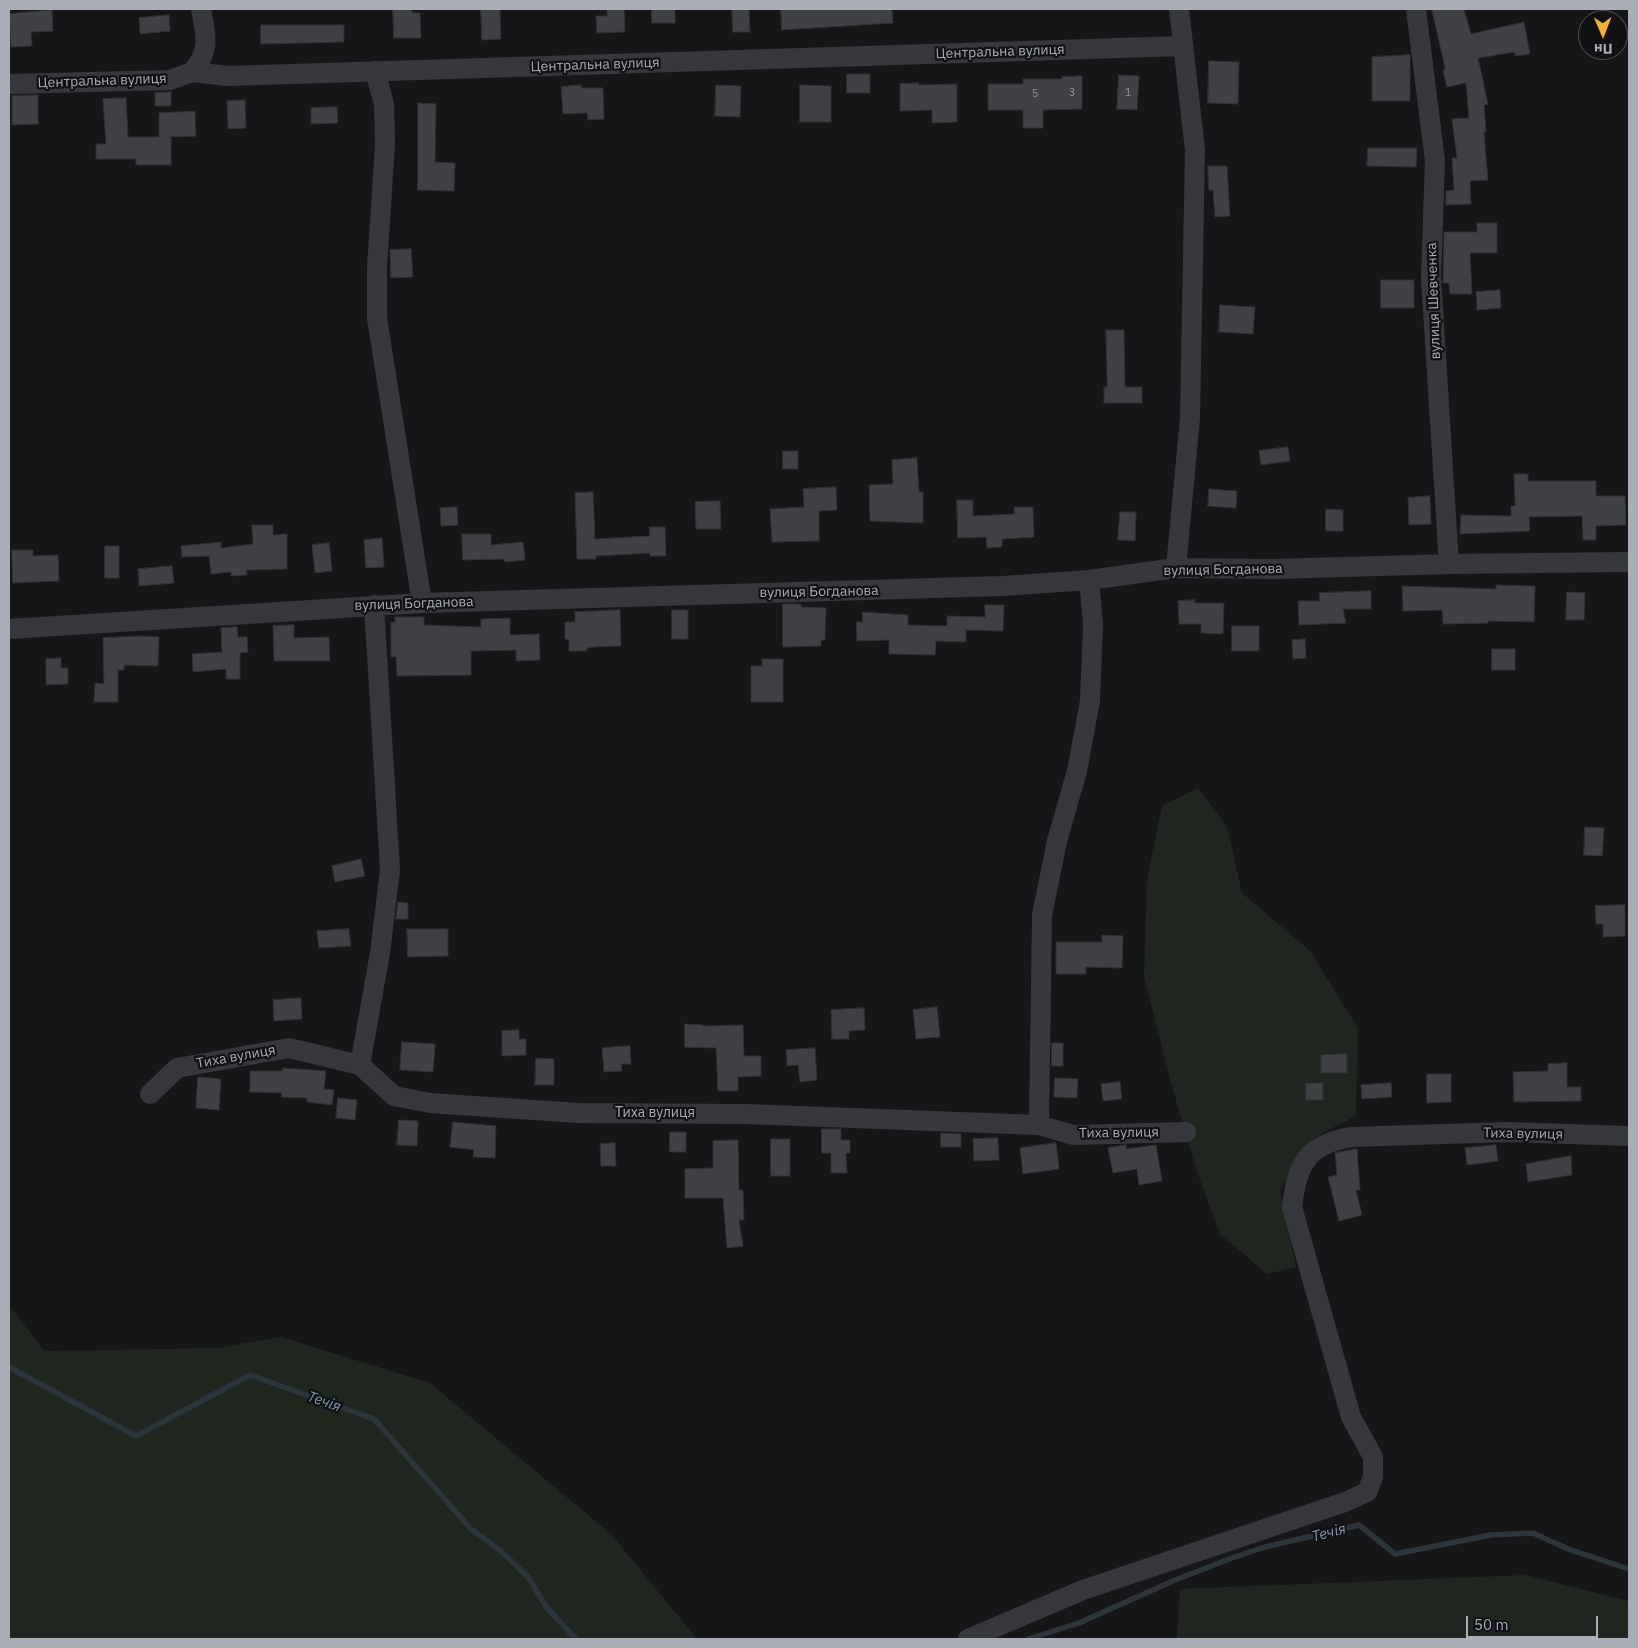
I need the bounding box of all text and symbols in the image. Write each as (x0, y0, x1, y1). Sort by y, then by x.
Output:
north arrow (1578, 10, 1628, 60)
text: Пн (1594, 40, 1613, 58)
street label: Центральна вулиця (935, 41, 1065, 63)
street label: Центральна вулиця (530, 54, 660, 76)
street label: Центральна вулиця (37, 70, 167, 92)
house number: 3 (1069, 86, 1075, 100)
house number: 1 (1125, 86, 1131, 100)
house number: 5 (1032, 87, 1038, 101)
street label: вулиця Шевченка (1424, 242, 1444, 360)
street label: вулиця Богданова (1163, 561, 1283, 579)
street label: вулиця Богданова (759, 583, 879, 601)
street label: вулиця Богданова (354, 594, 474, 614)
street label: Тиха вулиця (195, 1042, 277, 1072)
street label: Тиха вулиця (615, 1105, 695, 1121)
street label: Тиха вулиця (1079, 1124, 1159, 1142)
street label: Тиха вулиця (1483, 1125, 1563, 1143)
water label: Течія (305, 1388, 343, 1416)
water label: Течія (1310, 1520, 1348, 1546)
scale bar (1468, 1606, 1600, 1638)
text: 50 m (1474, 1615, 1509, 1634)

